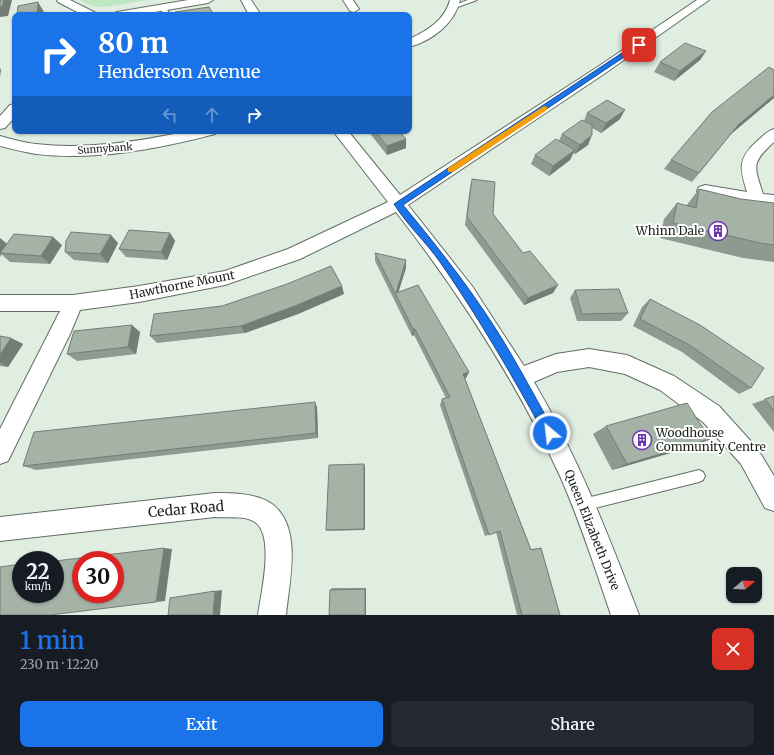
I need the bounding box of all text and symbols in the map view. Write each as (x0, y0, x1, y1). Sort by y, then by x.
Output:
text: 80 m (98, 25, 169, 61)
icon: right (32, 28, 84, 80)
pin (622, 28, 656, 62)
icon: arrive (628, 34, 650, 56)
text: Henderson Avenue (98, 60, 260, 83)
icon: left (159, 104, 181, 126)
icon: ahead (201, 104, 223, 126)
icon: right (243, 104, 265, 126)
street label: Sunnybank (77, 140, 134, 157)
building icon: Whinn Dale (707, 220, 729, 242)
place label: Whinn Dale (635, 223, 704, 238)
street label: Hawthorne Mount (128, 267, 236, 302)
position arrow (529, 412, 571, 454)
place label: Woodhouse Community Centre (655, 425, 766, 454)
building icon: Woodhouse Community Centre (631, 429, 653, 451)
street label: Queen Elizabeth Drive (561, 467, 624, 592)
street label: Cedar Road (147, 497, 225, 521)
speed limit sign: 30 (72, 551, 124, 603)
text: 22 (26, 559, 50, 584)
north arrow (726, 567, 762, 603)
map controls (726, 567, 762, 603)
text: km/h (25, 580, 51, 593)
text: 1 min (20, 625, 85, 656)
button: close (712, 628, 754, 670)
text: 230 m · 12:20 (20, 656, 99, 673)
button: Exit (20, 701, 383, 747)
button: Share (391, 701, 754, 747)

